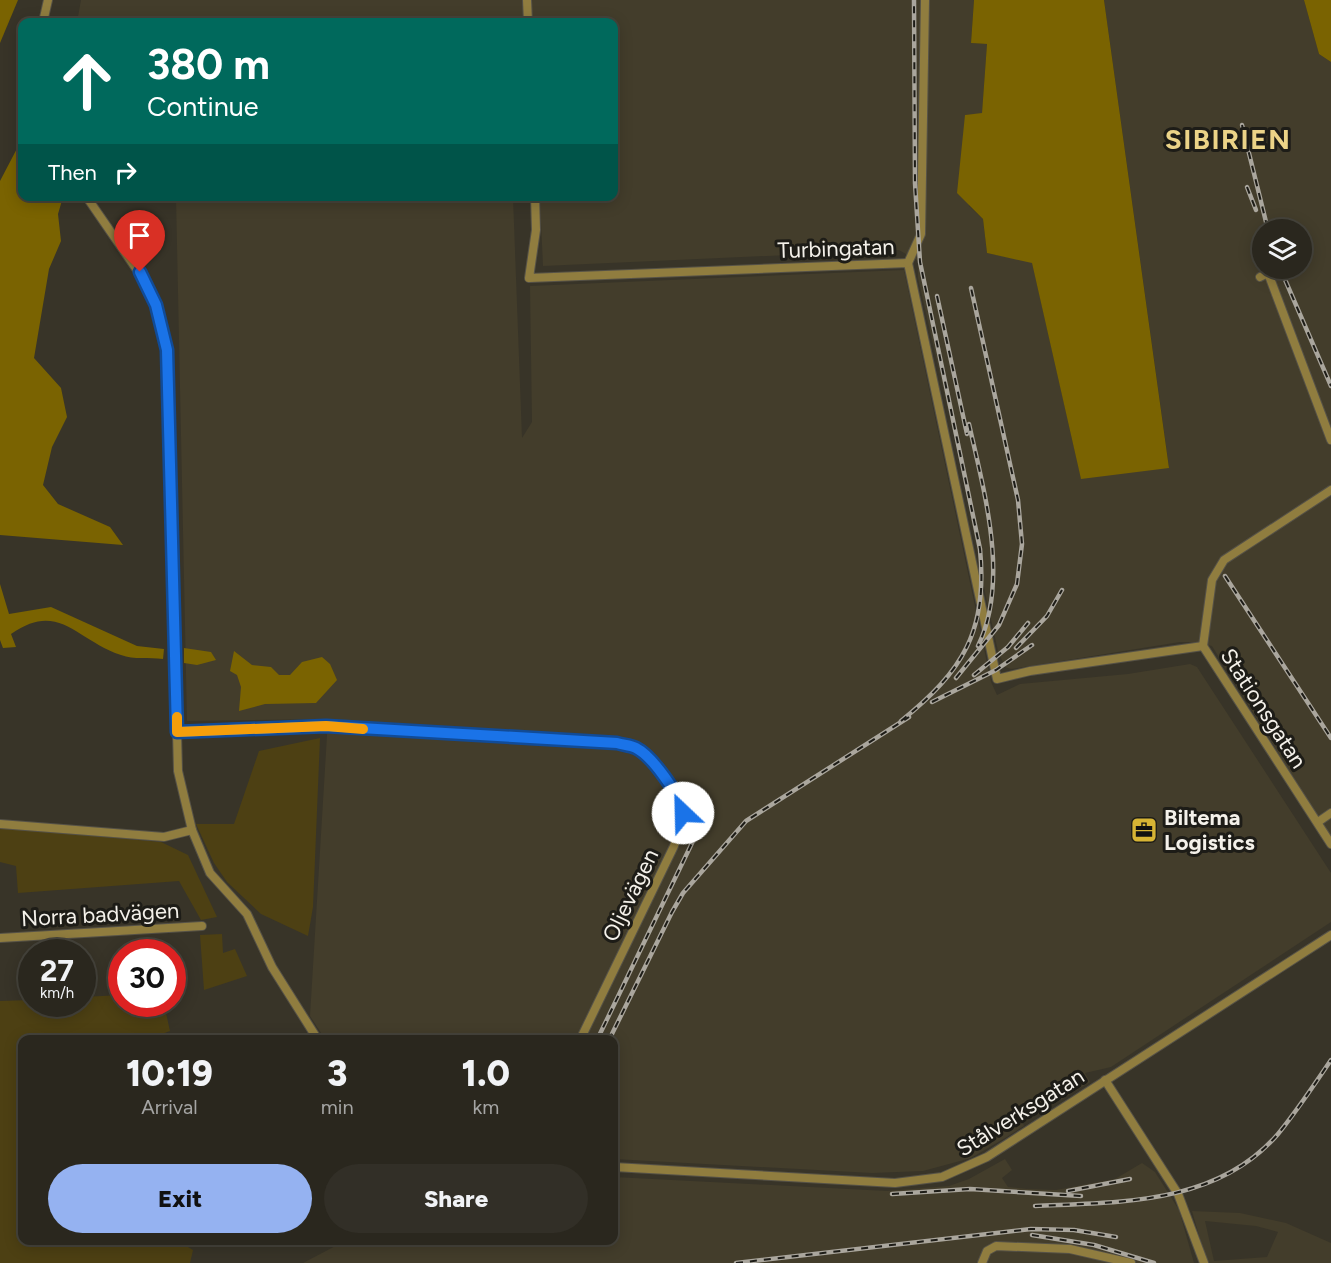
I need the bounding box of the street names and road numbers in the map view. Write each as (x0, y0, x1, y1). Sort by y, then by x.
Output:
street label: Turbingatan (777, 233, 895, 264)
street label: Stationsgatan (1215, 643, 1312, 773)
street label: Oljevägen (597, 845, 664, 946)
street label: Norra badvägen (20, 897, 180, 932)
street label: Stålverksgatan (952, 1062, 1089, 1162)

